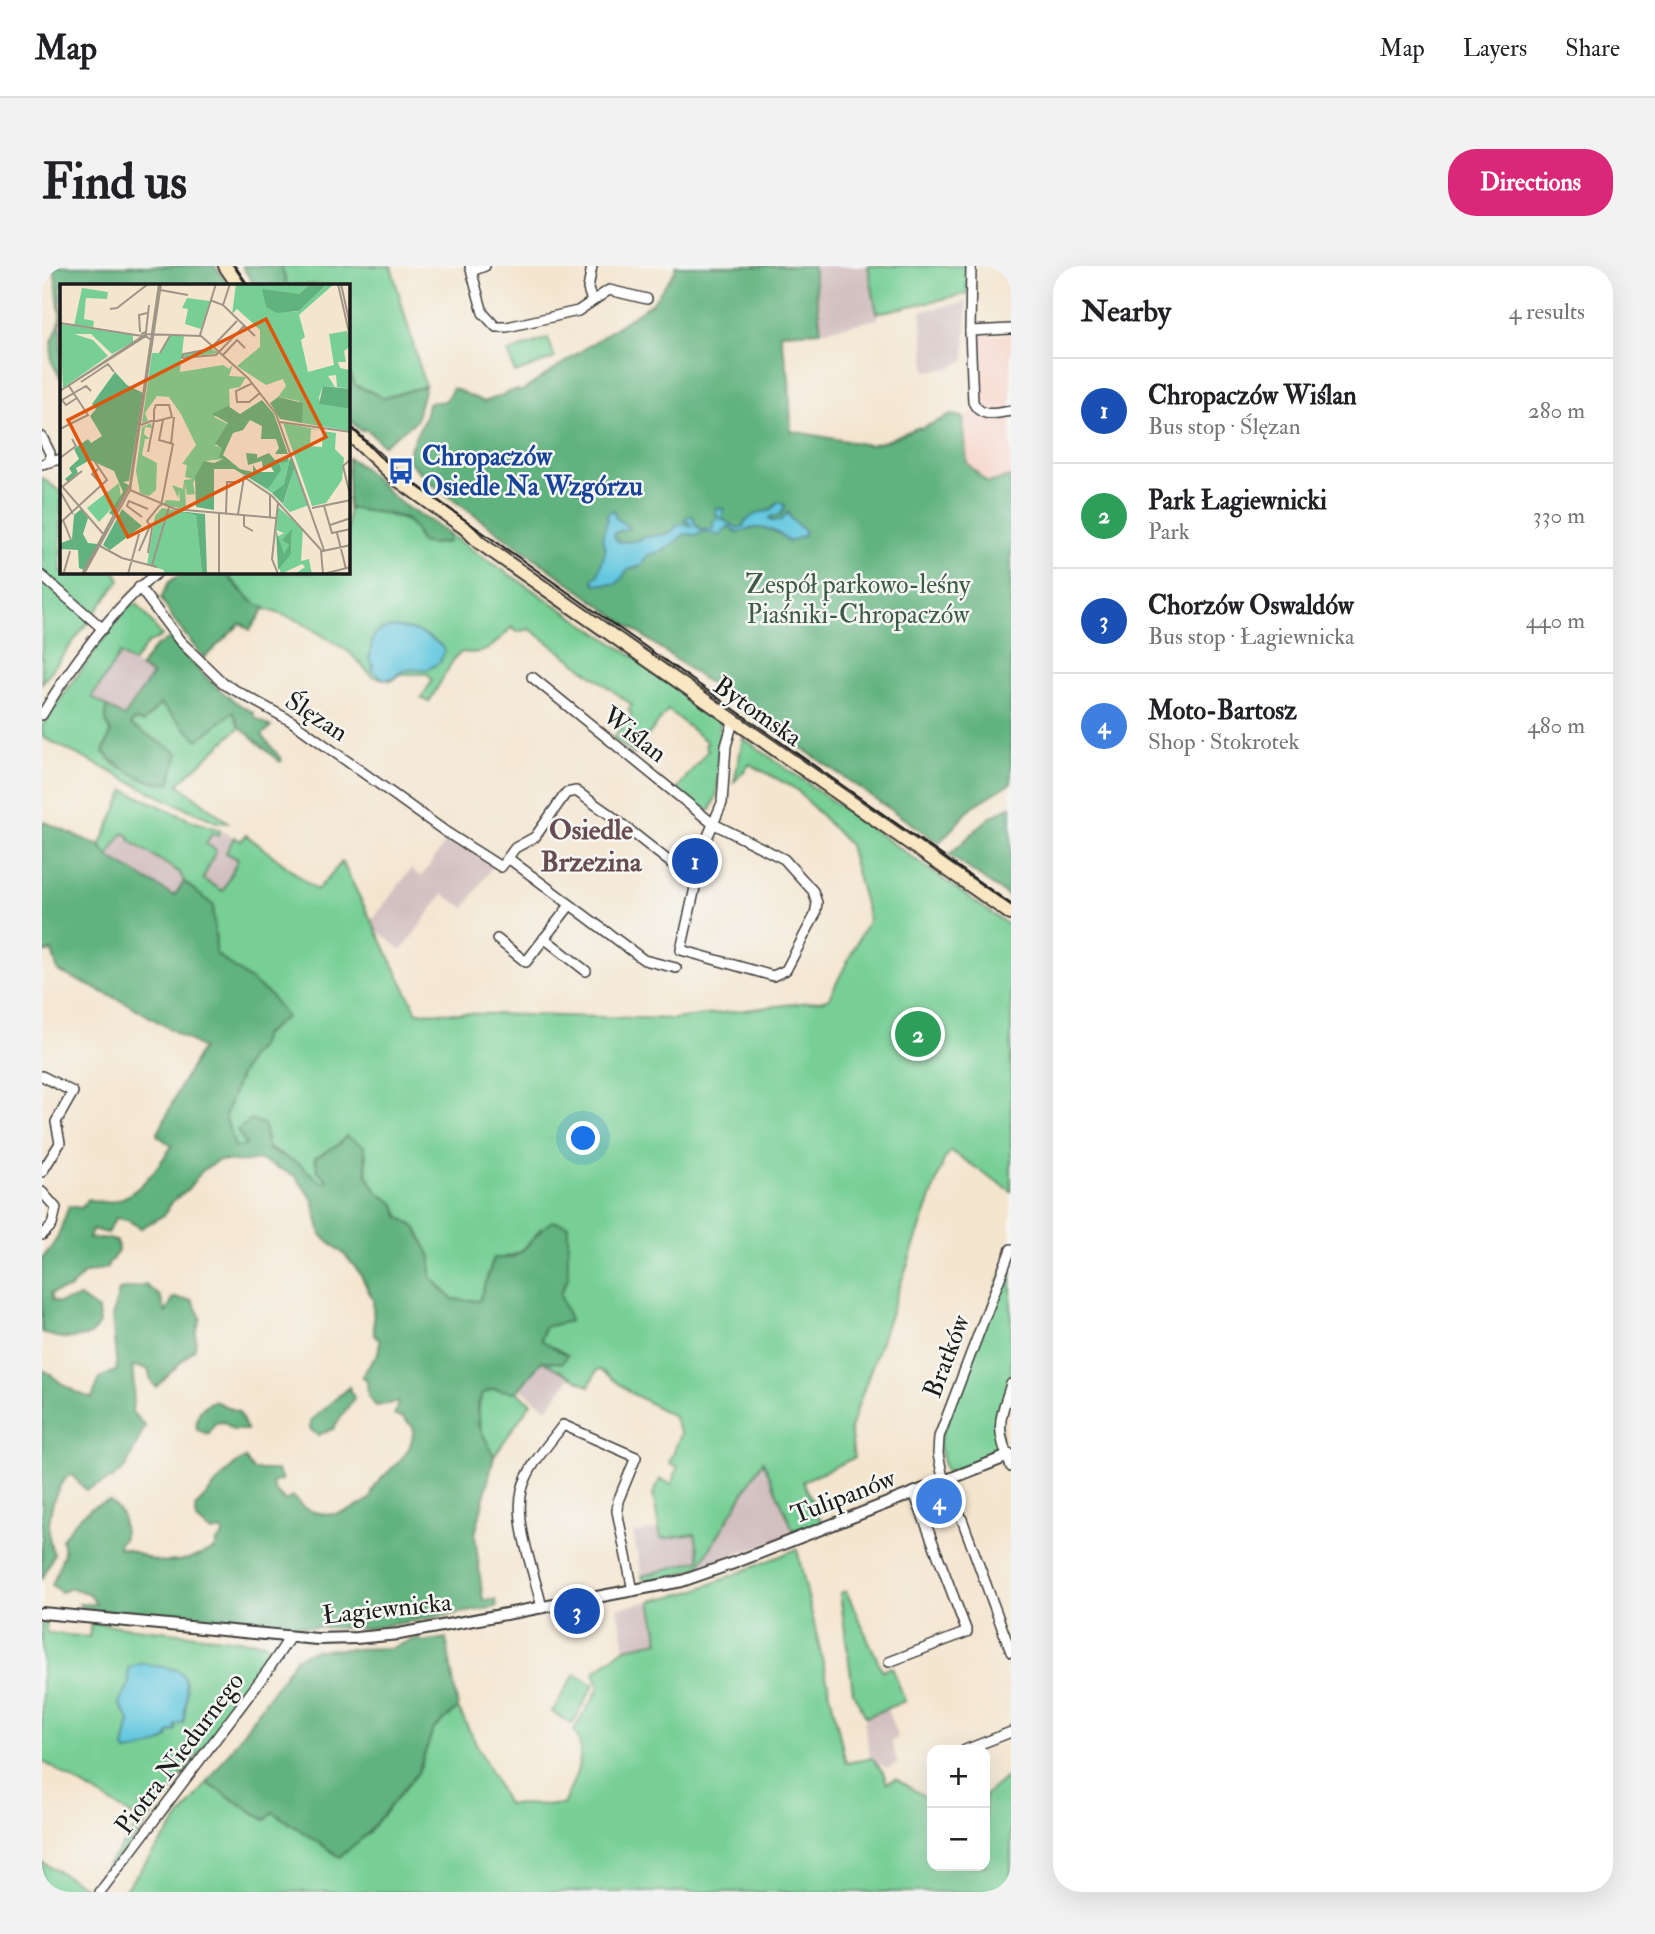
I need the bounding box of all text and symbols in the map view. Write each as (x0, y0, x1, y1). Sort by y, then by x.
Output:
text: Map (35, 28, 97, 69)
text: Map (1380, 33, 1425, 64)
text: Layers (1463, 33, 1527, 64)
text: Share (1565, 33, 1620, 64)
button: Directions (1448, 149, 1613, 216)
text: Find us (42, 152, 187, 213)
inset map (60, 284, 350, 574)
text: Nearby (1081, 293, 1171, 330)
text: 4 results (1509, 297, 1585, 326)
text: Chropaczów Wiślan (1148, 380, 1357, 412)
text: 1 (1100, 396, 1108, 425)
text: 280 m (1528, 396, 1585, 425)
text: Bus stop · Ślęzan (1148, 412, 1301, 441)
place label: Chropaczów Osiedle Na Wzgórzu (422, 441, 643, 504)
bus stop icon: Chropaczów Osiedle Na Wzgórzu (386, 456, 416, 486)
text: Park Łagiewnicki (1148, 485, 1327, 517)
text: 2 (1098, 501, 1110, 530)
text: 330 m (1533, 501, 1585, 530)
text: Park (1148, 517, 1190, 546)
park label: Zespół parkowo-leśny Piaśniki-Chropaczów (746, 569, 971, 632)
text: Chorzów Oswaldów (1148, 590, 1354, 622)
text: 3 (1100, 606, 1108, 635)
text: 440 m (1526, 606, 1585, 635)
text: Bus stop · Łagiewnicka (1148, 622, 1355, 651)
street label: Bytomska (707, 670, 808, 754)
street label: Ślęzan (279, 683, 355, 749)
text: Moto-Bartosz (1148, 695, 1297, 727)
street label: Wiślan (595, 699, 673, 770)
text: 4 (1098, 711, 1110, 740)
text: 480 m (1527, 711, 1585, 740)
text: Shop · Stokrotek (1148, 727, 1300, 756)
district label: Osiedle Brzezina (541, 813, 643, 880)
pin: 1 (672, 835, 718, 887)
pin: 2 (895, 1008, 941, 1060)
your location (566, 1121, 600, 1155)
street label: Bratków (917, 1310, 978, 1402)
street label: Tulipanów (787, 1462, 901, 1532)
pin: 4 (916, 1475, 962, 1527)
pin: 3 (554, 1585, 600, 1637)
street label: Łagiewnicka (321, 1586, 454, 1632)
street label: Piotra Niedurnego (108, 1666, 251, 1841)
map controls (927, 1745, 990, 1871)
button: + (927, 1745, 990, 1808)
button: − (927, 1808, 990, 1871)

